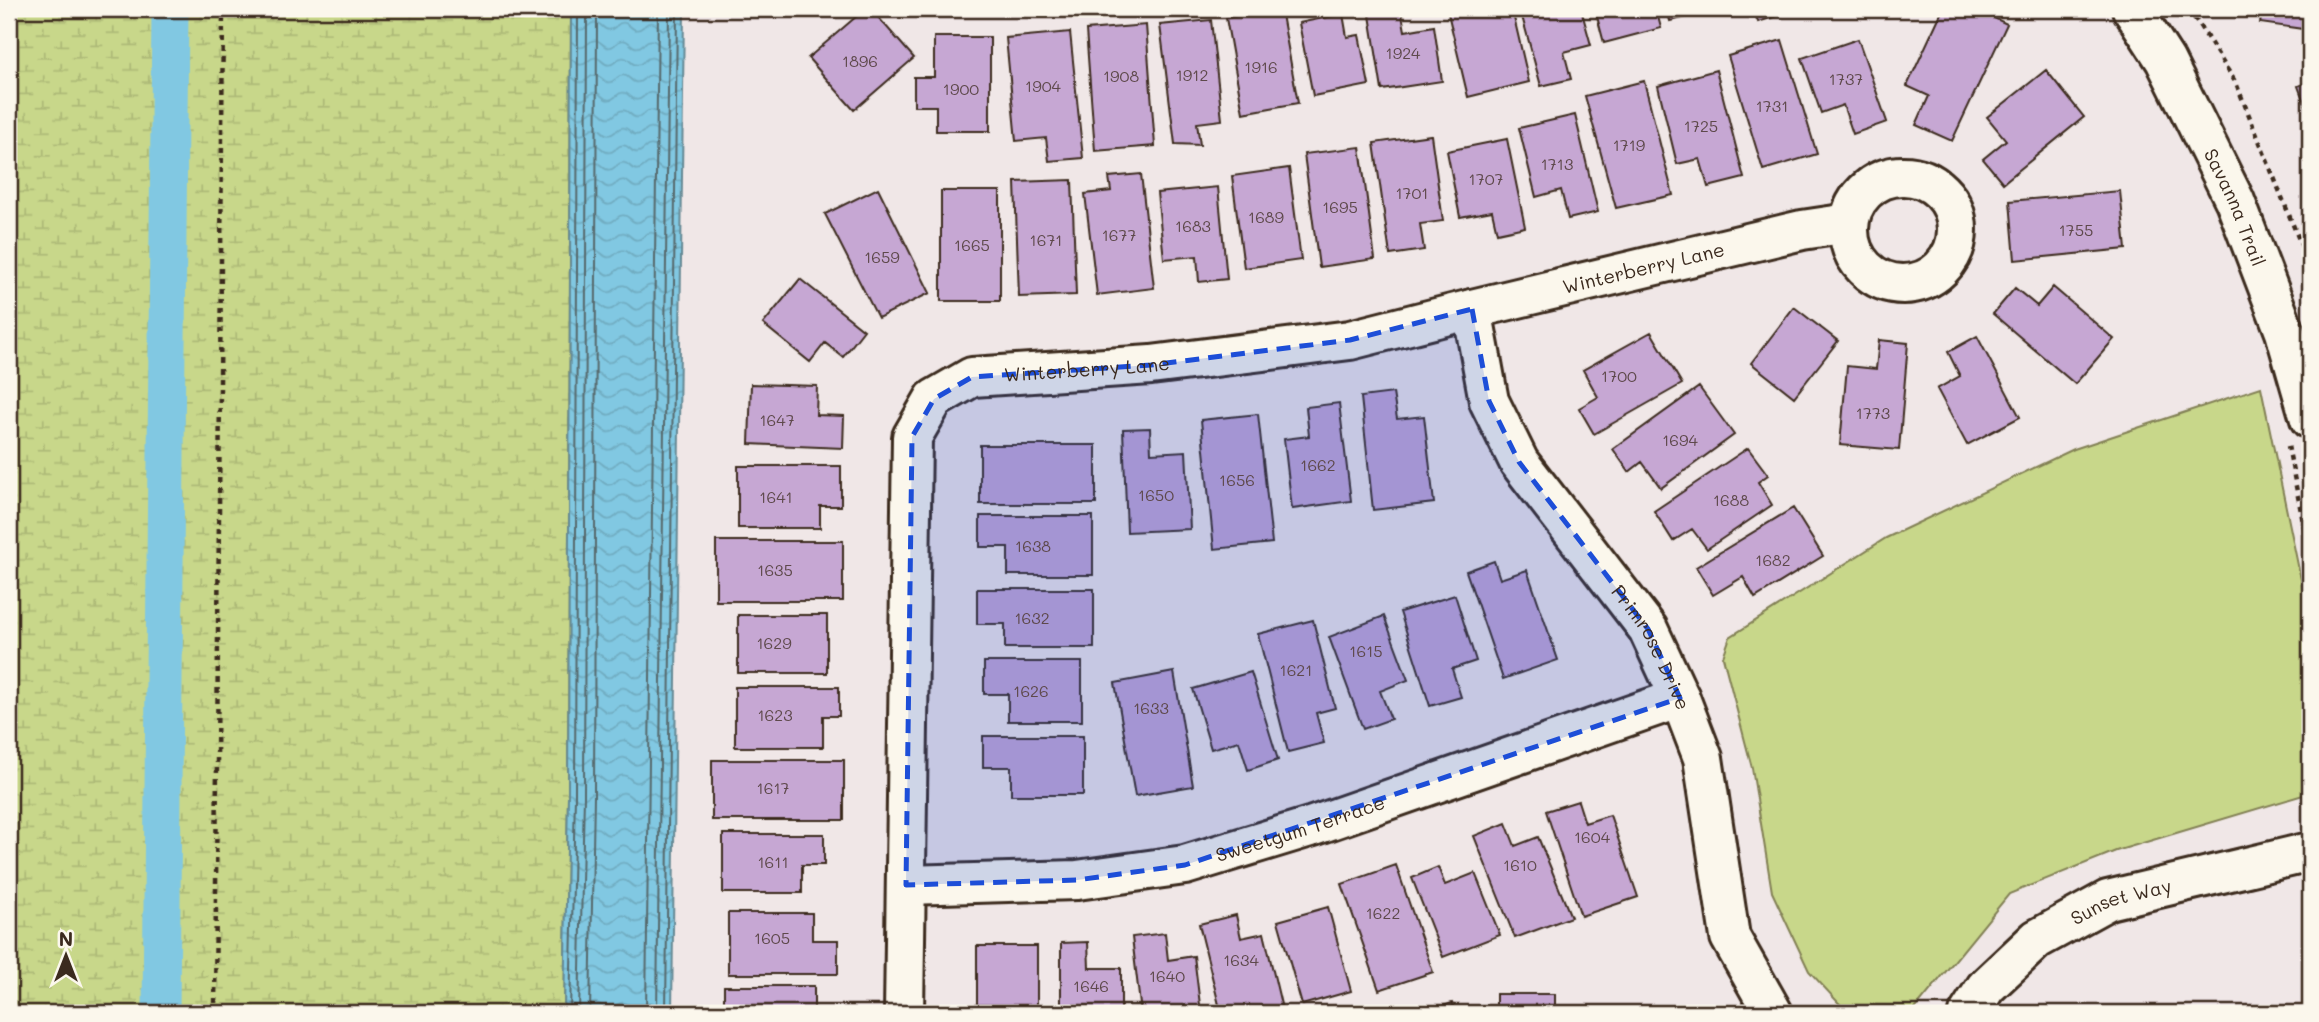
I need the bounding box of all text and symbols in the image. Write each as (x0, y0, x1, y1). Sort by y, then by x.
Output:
house number: 1924 (1386, 42, 1421, 63)
house number: 1896 (842, 50, 878, 71)
house number: 1916 (1244, 56, 1278, 77)
house number: 1912 (1176, 64, 1208, 85)
house number: 1908 (1103, 65, 1139, 86)
house number: 1737 (1829, 68, 1863, 89)
house number: 1904 (1025, 75, 1062, 96)
house number: 1900 (943, 78, 979, 99)
house number: 1731 (1756, 95, 1788, 116)
house number: 1725 (1684, 115, 1718, 136)
house number: 1719 (1613, 134, 1645, 155)
street label: Savanna Trail (2199, 144, 2272, 270)
house number: 1713 (1541, 153, 1573, 174)
house number: 1707 (1469, 168, 1504, 189)
house number: 1701 (1395, 182, 1429, 203)
house number: 1695 (1322, 196, 1358, 217)
house number: 1689 (1248, 206, 1284, 227)
house number: 1683 (1175, 215, 1211, 236)
house number: 1755 (2059, 219, 2093, 240)
house number: 1677 (1102, 224, 1136, 245)
house number: 1671 (1030, 229, 1062, 250)
house number: 1665 (954, 234, 990, 255)
street label: Winterberry Lane (1560, 236, 1727, 299)
house number: 1659 (864, 246, 900, 267)
street label: Winterberry Lane (1003, 350, 1171, 387)
house number: 1700 (1601, 365, 1637, 386)
house number: 1773 (1856, 402, 1890, 423)
house number: 1647 (759, 409, 795, 430)
house number: 1694 (1662, 429, 1698, 450)
house number: 1662 (1300, 454, 1336, 475)
house number: 1656 (1219, 469, 1255, 490)
house number: 1650 (1138, 484, 1174, 505)
house number: 1641 (759, 486, 793, 507)
house number: 1688 (1713, 489, 1749, 510)
house number: 1638 (1015, 535, 1051, 556)
house number: 1682 (1755, 549, 1791, 570)
house number: 1635 (757, 559, 793, 580)
street label: Primrose Drive (1606, 579, 1696, 713)
house number: 1632 (1014, 607, 1050, 628)
house number: 1629 (756, 632, 792, 653)
house number: 1615 (1349, 640, 1383, 661)
house number: 1621 (1280, 659, 1312, 680)
house number: 1626 (1013, 680, 1049, 701)
house number: 1633 (1133, 697, 1169, 718)
house number: 1623 (757, 704, 793, 725)
house number: 1617 (757, 777, 790, 798)
street label: Sweetgum Terrace (1213, 789, 1388, 867)
house number: 1604 (1574, 826, 1611, 847)
house number: 1611 (757, 851, 789, 872)
house number: 1610 (1503, 854, 1537, 875)
street label: Sunset Way (2066, 872, 2174, 930)
house number: 1622 (1366, 902, 1400, 923)
north arrow (32, 920, 102, 990)
text: N (59, 926, 73, 951)
house number: 1605 (754, 927, 790, 948)
house number: 1634 (1223, 949, 1259, 970)
house number: 1640 (1149, 965, 1185, 986)
house number: 1646 (1073, 975, 1109, 996)

